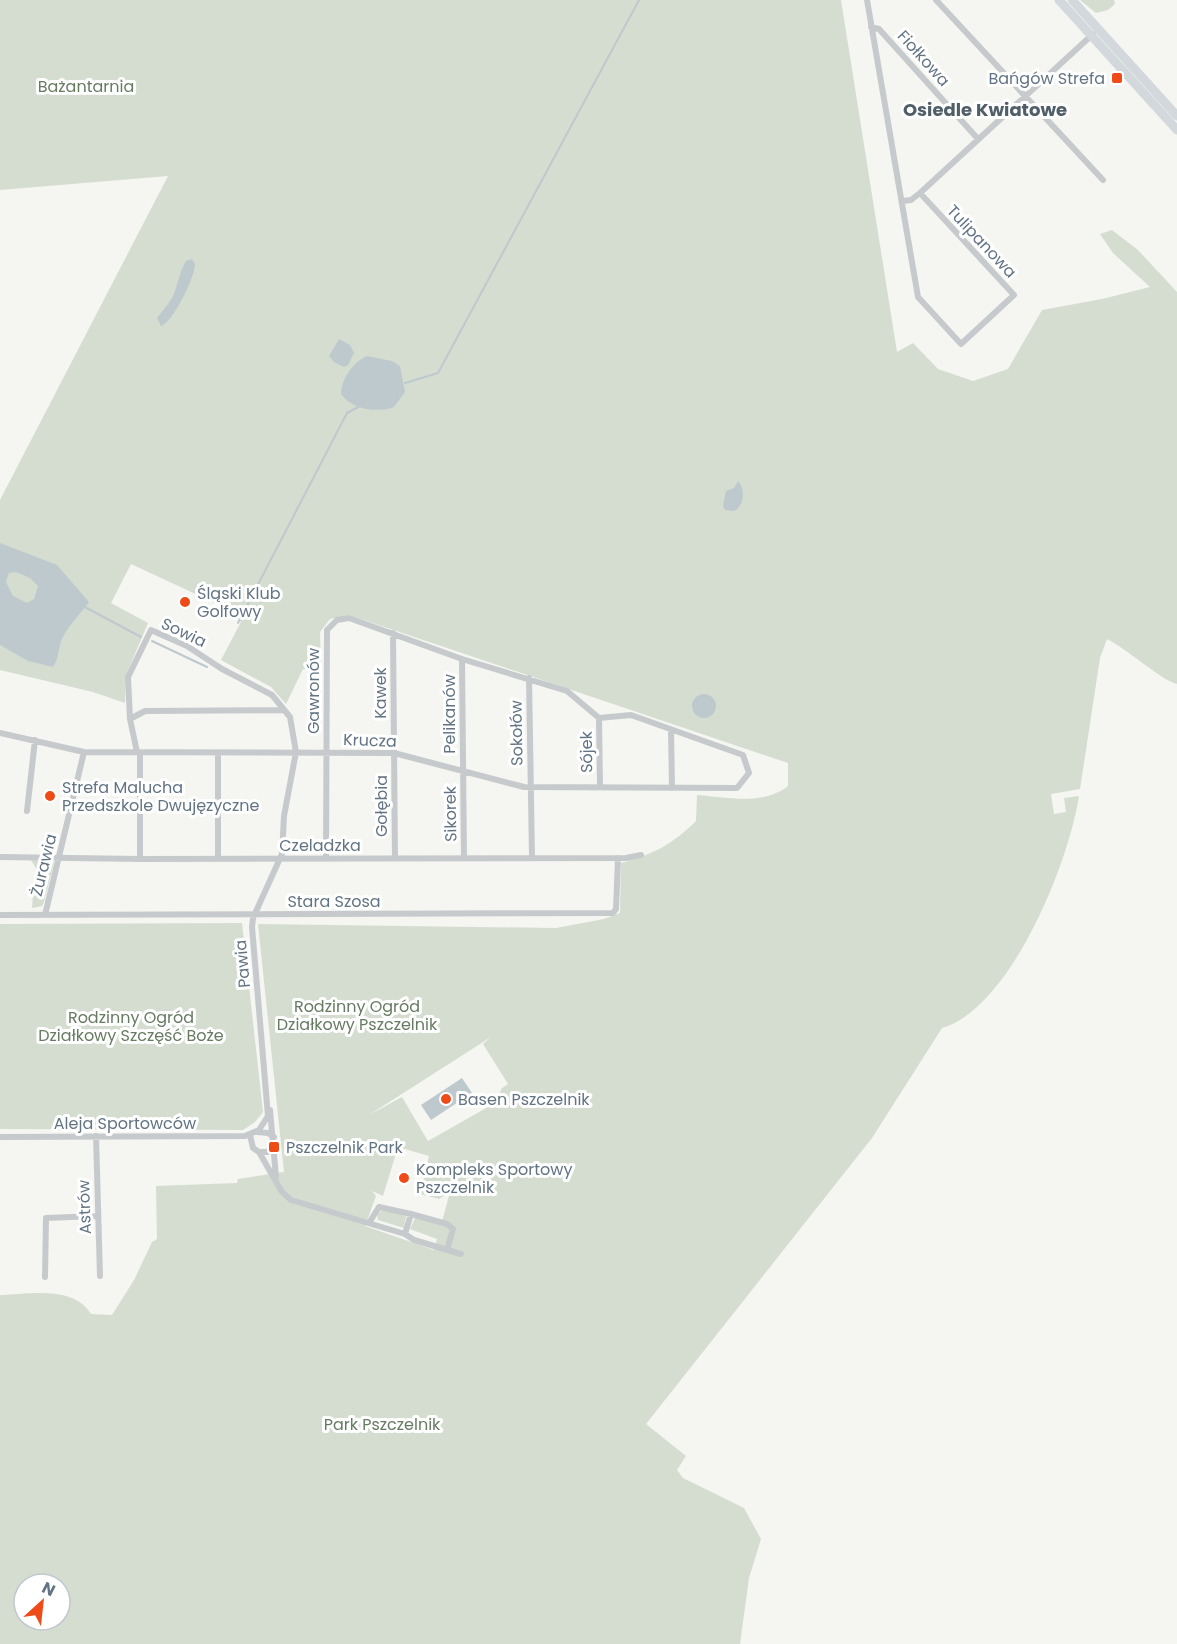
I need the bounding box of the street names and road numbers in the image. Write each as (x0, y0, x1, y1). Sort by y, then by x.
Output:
street label: Fiołkowa (892, 25, 955, 92)
street label: Tulipanowa (942, 200, 1022, 283)
street label: Sowia (157, 612, 210, 653)
street label: Gawronów (302, 648, 325, 734)
street label: Kawek (369, 666, 392, 719)
street label: Pelikanów (438, 674, 461, 754)
street label: Sokołów (504, 700, 529, 766)
street label: Krucza (343, 728, 397, 753)
street label: Sójek (575, 730, 598, 773)
street label: Gołębia (370, 775, 393, 837)
street label: Sikorek (439, 785, 462, 842)
street label: Żurawia (25, 832, 62, 899)
street label: Czeladzka (279, 834, 361, 857)
street label: Stara Szosa (287, 890, 381, 913)
street label: Pawia (229, 939, 256, 989)
street label: Aleja Sportowców (54, 1112, 196, 1135)
street label: Astrów (72, 1179, 97, 1235)

